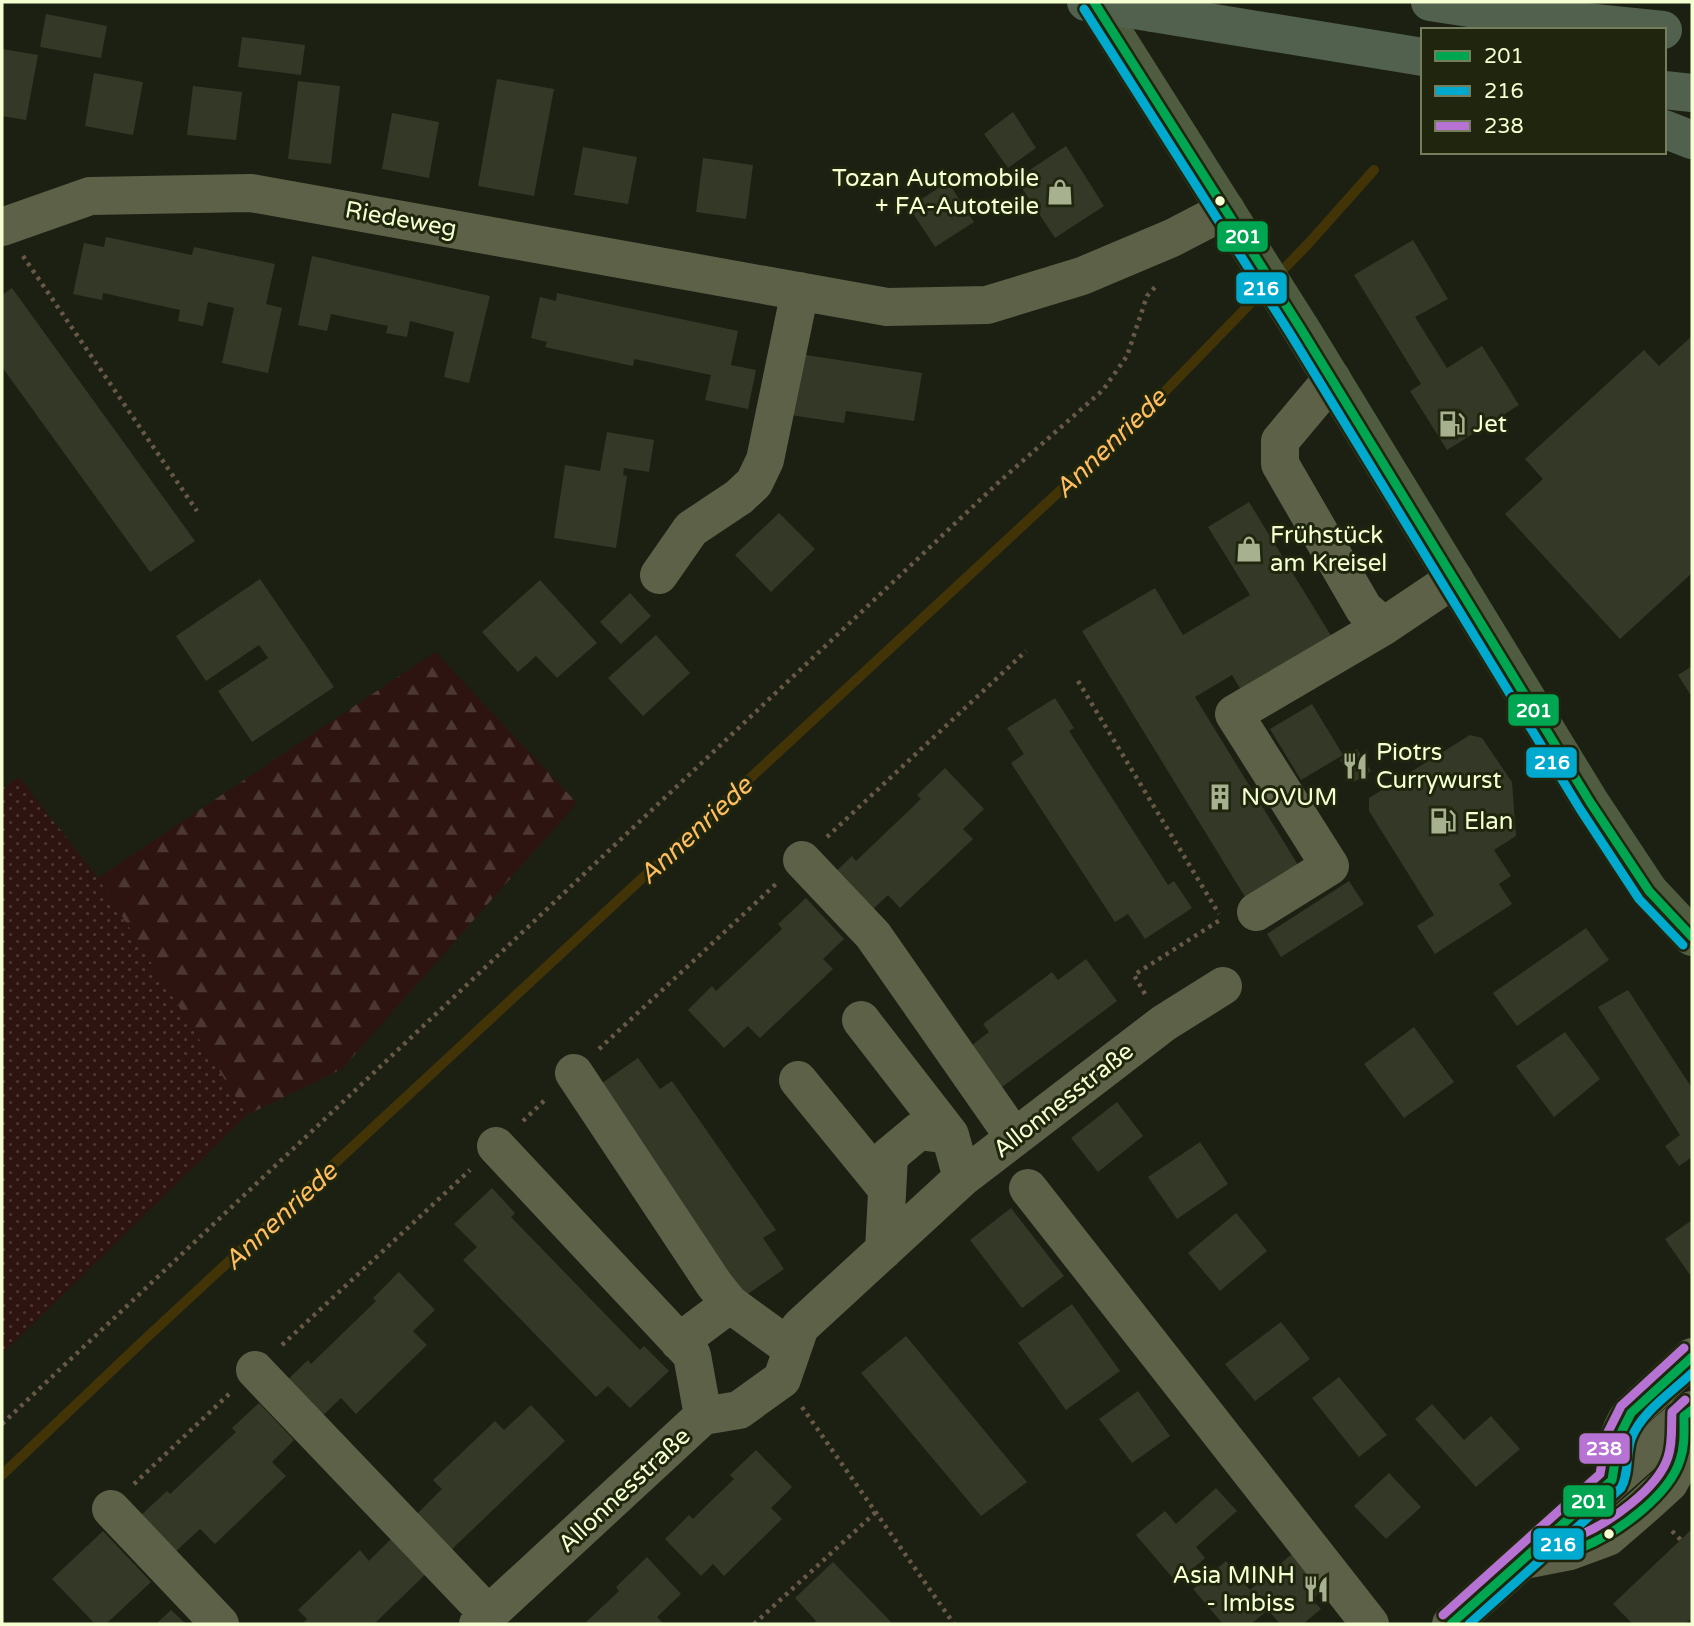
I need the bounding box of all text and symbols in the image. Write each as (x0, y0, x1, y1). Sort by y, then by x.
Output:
legend (1421, 28, 1666, 154)
text: 201 (1484, 44, 1524, 69)
text: 216 (1484, 79, 1524, 104)
text: 238 (1484, 114, 1524, 139)
place label: Tozan Automobile + FA-Autoteile (832, 164, 1039, 221)
shop icon: Tozan Automobile + FA-Autoteile (1045, 177, 1075, 207)
unlabelled marker (1213, 194, 1227, 208)
street label: Riedeweg (343, 195, 459, 244)
line badge: 201 (1216, 220, 1269, 253)
text: 201 (1225, 226, 1261, 248)
line badge: 216 (1235, 271, 1288, 305)
text: 216 (1243, 278, 1279, 300)
water label: Annenriede (1048, 381, 1174, 504)
fuel station icon: Jet (1437, 409, 1467, 439)
place label: Jet (1473, 410, 1507, 439)
place label: Frühstück am Kreisel (1270, 521, 1387, 578)
shop icon: Frühstück am Kreisel (1234, 534, 1264, 564)
line badge: 201 (1507, 693, 1560, 727)
text: 201 (1516, 700, 1552, 722)
place label: Piotrs Currywurst (1376, 738, 1502, 795)
line badge: 216 (1525, 746, 1578, 779)
restaurant icon: Piotrs Currywurst (1340, 751, 1370, 781)
text: 216 (1534, 752, 1570, 774)
water label: Annenriede (632, 769, 759, 891)
building icon: NOVUM (1205, 782, 1235, 812)
place label: NOVUM (1241, 783, 1337, 812)
fuel station icon: Elan (1428, 806, 1458, 836)
place label: Elan (1464, 807, 1513, 836)
street label: Allonnesstraße (987, 1037, 1139, 1164)
water label: Annenriede (217, 1155, 344, 1277)
street label: Allonnesstraße (552, 1422, 696, 1559)
line badge: 238 (1578, 1432, 1631, 1465)
text: 238 (1586, 1438, 1622, 1460)
line badge: 201 (1562, 1484, 1615, 1518)
text: 201 (1571, 1491, 1607, 1513)
line badge: 216 (1532, 1527, 1585, 1561)
unlabelled marker (1602, 1527, 1616, 1541)
text: 216 (1540, 1534, 1576, 1556)
place label: Asia MINH - Imbiss (1172, 1561, 1295, 1618)
restaurant icon: Asia MINH - Imbiss (1301, 1574, 1331, 1604)

